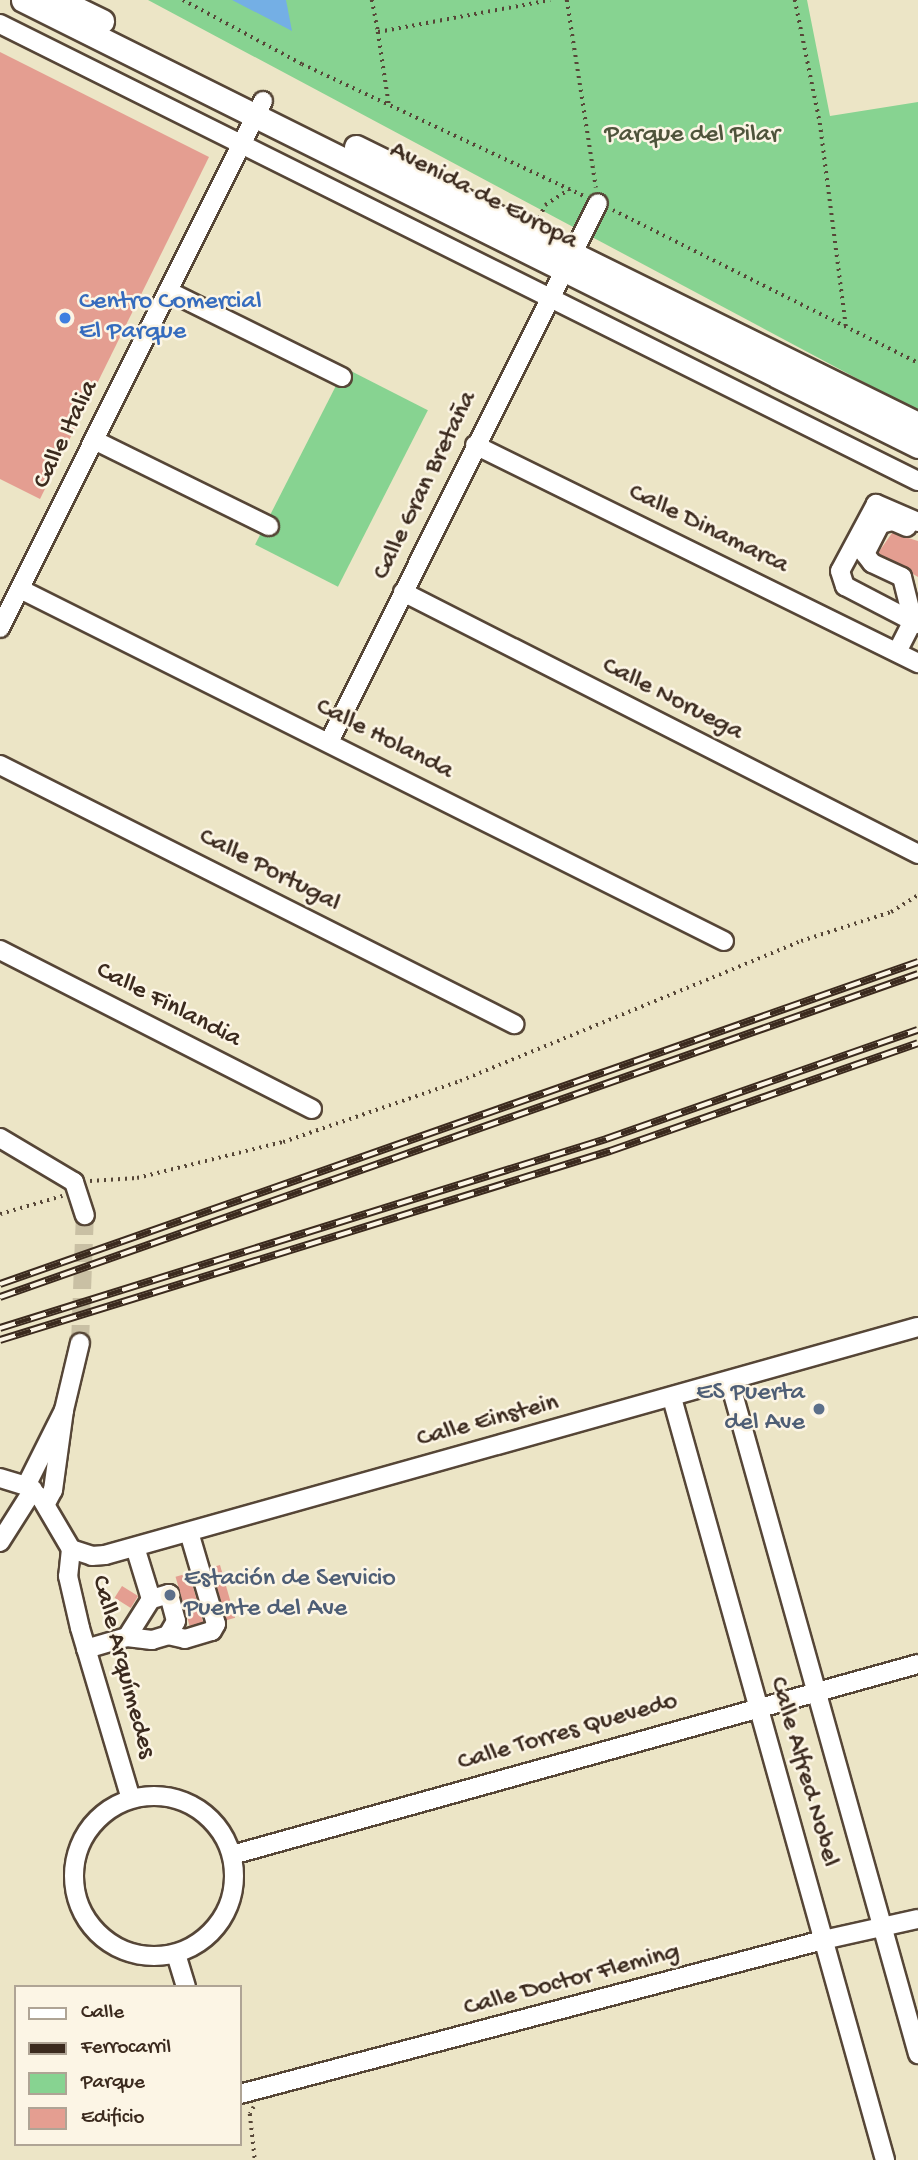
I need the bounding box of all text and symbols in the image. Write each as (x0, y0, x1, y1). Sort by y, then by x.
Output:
park label: Parque del Pilar (604, 120, 780, 152)
street label: Avenida de Europa (384, 136, 582, 258)
place label: Centro Comercial El Parque (79, 287, 262, 348)
marker: Centro Comercial El Parque (57, 310, 73, 326)
street label: Calle Italia (27, 376, 107, 494)
street label: Calle Gran Bretaña (367, 387, 485, 585)
street label: Calle Dinamarca (623, 478, 793, 582)
street label: Calle Noruega (596, 651, 748, 749)
street label: Calle Holanda (310, 692, 458, 788)
street label: Calle Portugal (193, 822, 345, 920)
street label: Calle Finlandia (90, 956, 246, 1056)
place label: ES Puerta del Ave (696, 1378, 805, 1440)
street label: Calle Einstein (414, 1388, 562, 1456)
marker: ES Puerta del Ave (811, 1401, 827, 1417)
place label: Estación de Servicio Puente del Ave (184, 1564, 396, 1626)
street label: Calle Arquímedes (83, 1572, 161, 1762)
marker: Estación de Servicio Puente del Ave (162, 1587, 178, 1603)
street label: Calle Alfred Nobel (761, 1674, 845, 1870)
street label: Calle Torres Quevedo (454, 1687, 682, 1779)
street label: Calle Doctor Fleming (461, 1937, 683, 2025)
legend (14, 1985, 242, 2146)
text: Calle (81, 2001, 124, 2026)
text: Ferrocarril (81, 2036, 171, 2061)
text: Parque (81, 2071, 145, 2096)
text: Edificio (81, 2106, 145, 2131)

